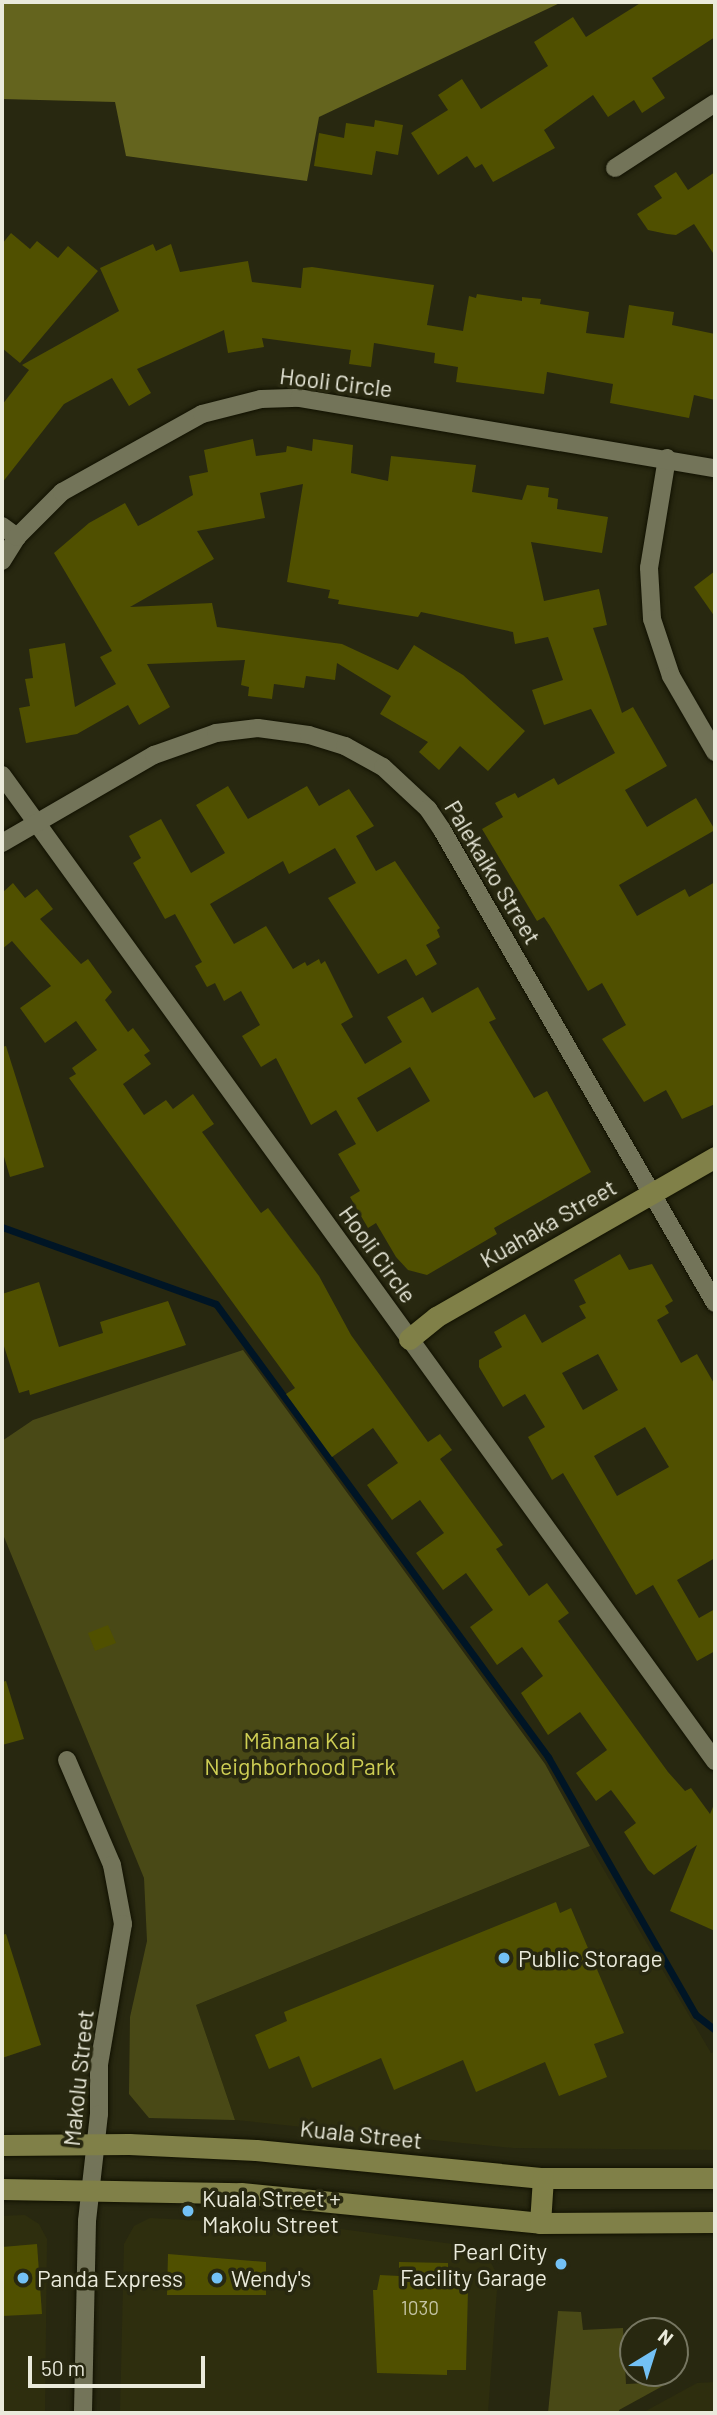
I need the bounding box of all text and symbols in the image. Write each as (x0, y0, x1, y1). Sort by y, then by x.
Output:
street label: Hooli Circle (278, 361, 394, 403)
street label: Palekaiko Street (439, 795, 547, 949)
street label: Kuahaka Street (475, 1173, 621, 1273)
street label: Hooli Circle (333, 1200, 423, 1308)
park label: Mānana Kai Neighborhood Park (204, 1726, 396, 1780)
place label: Public Storage (518, 1944, 663, 1972)
marker: Public Storage (496, 1950, 512, 1966)
street label: Makolu Street (57, 2009, 99, 2147)
street label: Kuala Street (299, 2114, 423, 2154)
place label: Kuala Street + Makolu Street (202, 2184, 341, 2238)
marker: Kuala Street + Makolu Street (180, 2203, 196, 2219)
place label: Pearl City Facility Garage (400, 2237, 547, 2291)
marker: Pearl City Facility Garage (553, 2256, 569, 2272)
place label: Panda Express (37, 2264, 183, 2292)
place label: Wendy's (231, 2264, 311, 2292)
marker: Panda Express (15, 2270, 31, 2286)
marker: Wendy's (209, 2270, 225, 2286)
house number: 1030 (401, 2297, 439, 2319)
north arrow (619, 2317, 689, 2387)
text: N (654, 2324, 678, 2350)
scale bar (32, 2342, 208, 2386)
text: 50 m (41, 2355, 85, 2380)

